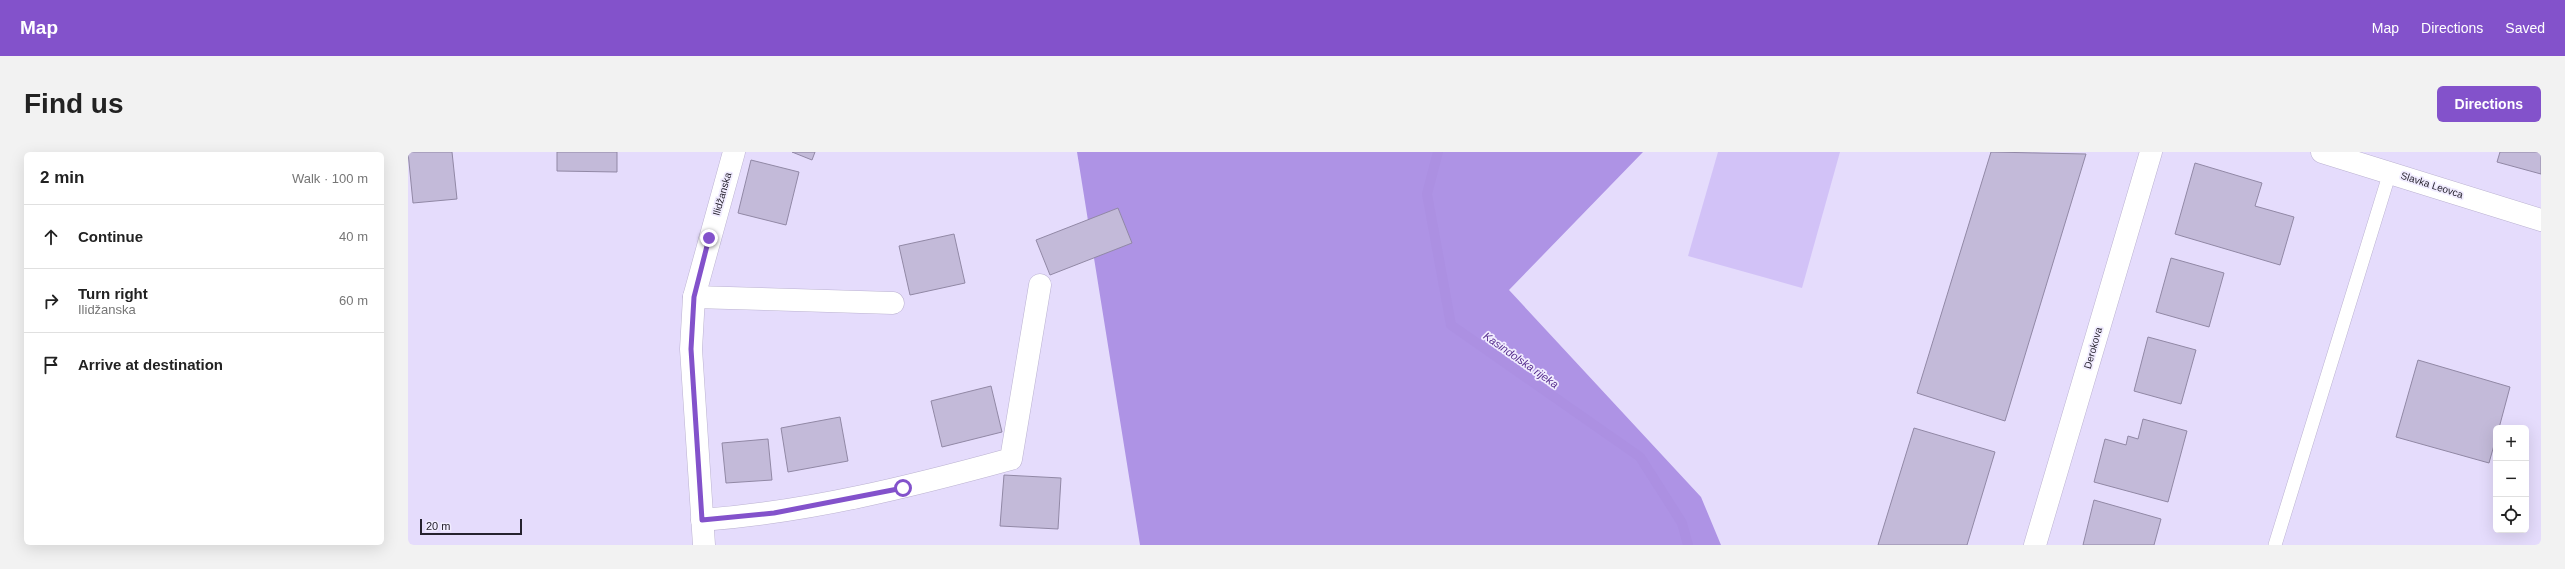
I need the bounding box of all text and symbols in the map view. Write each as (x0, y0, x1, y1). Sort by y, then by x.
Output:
text: Map (20, 17, 58, 38)
text: Map (2372, 20, 2399, 36)
text: Directions (2421, 20, 2483, 36)
text: Saved (2505, 20, 2545, 36)
button: Directions (2437, 86, 2541, 122)
text: Find us (24, 88, 124, 119)
text: 2 min (40, 168, 84, 187)
street label: Slavka Leovca (2399, 170, 2465, 200)
text: Walk · 100 m (292, 171, 368, 186)
street label: Ilidžanska (711, 171, 734, 217)
icon: ahead (40, 226, 62, 248)
text: Continue (78, 228, 143, 245)
text: 40 m (339, 229, 368, 244)
route end (700, 229, 718, 247)
text: Turn right (78, 285, 148, 302)
icon: right (40, 290, 62, 312)
text: 60 m (339, 293, 368, 308)
text: Ilidžanska (78, 302, 136, 317)
street label: Derokova (2082, 325, 2104, 370)
water label: Kasindolska rijeka (1481, 330, 1561, 390)
icon: arrive (40, 354, 62, 376)
text: Arrive at destination (78, 356, 223, 373)
map controls (2493, 425, 2529, 533)
button: + (2493, 425, 2529, 461)
button: − (2493, 461, 2529, 497)
route start (894, 479, 912, 497)
button: locate (2493, 497, 2529, 533)
scale bar (420, 517, 522, 536)
text: 20 m (426, 520, 450, 532)

